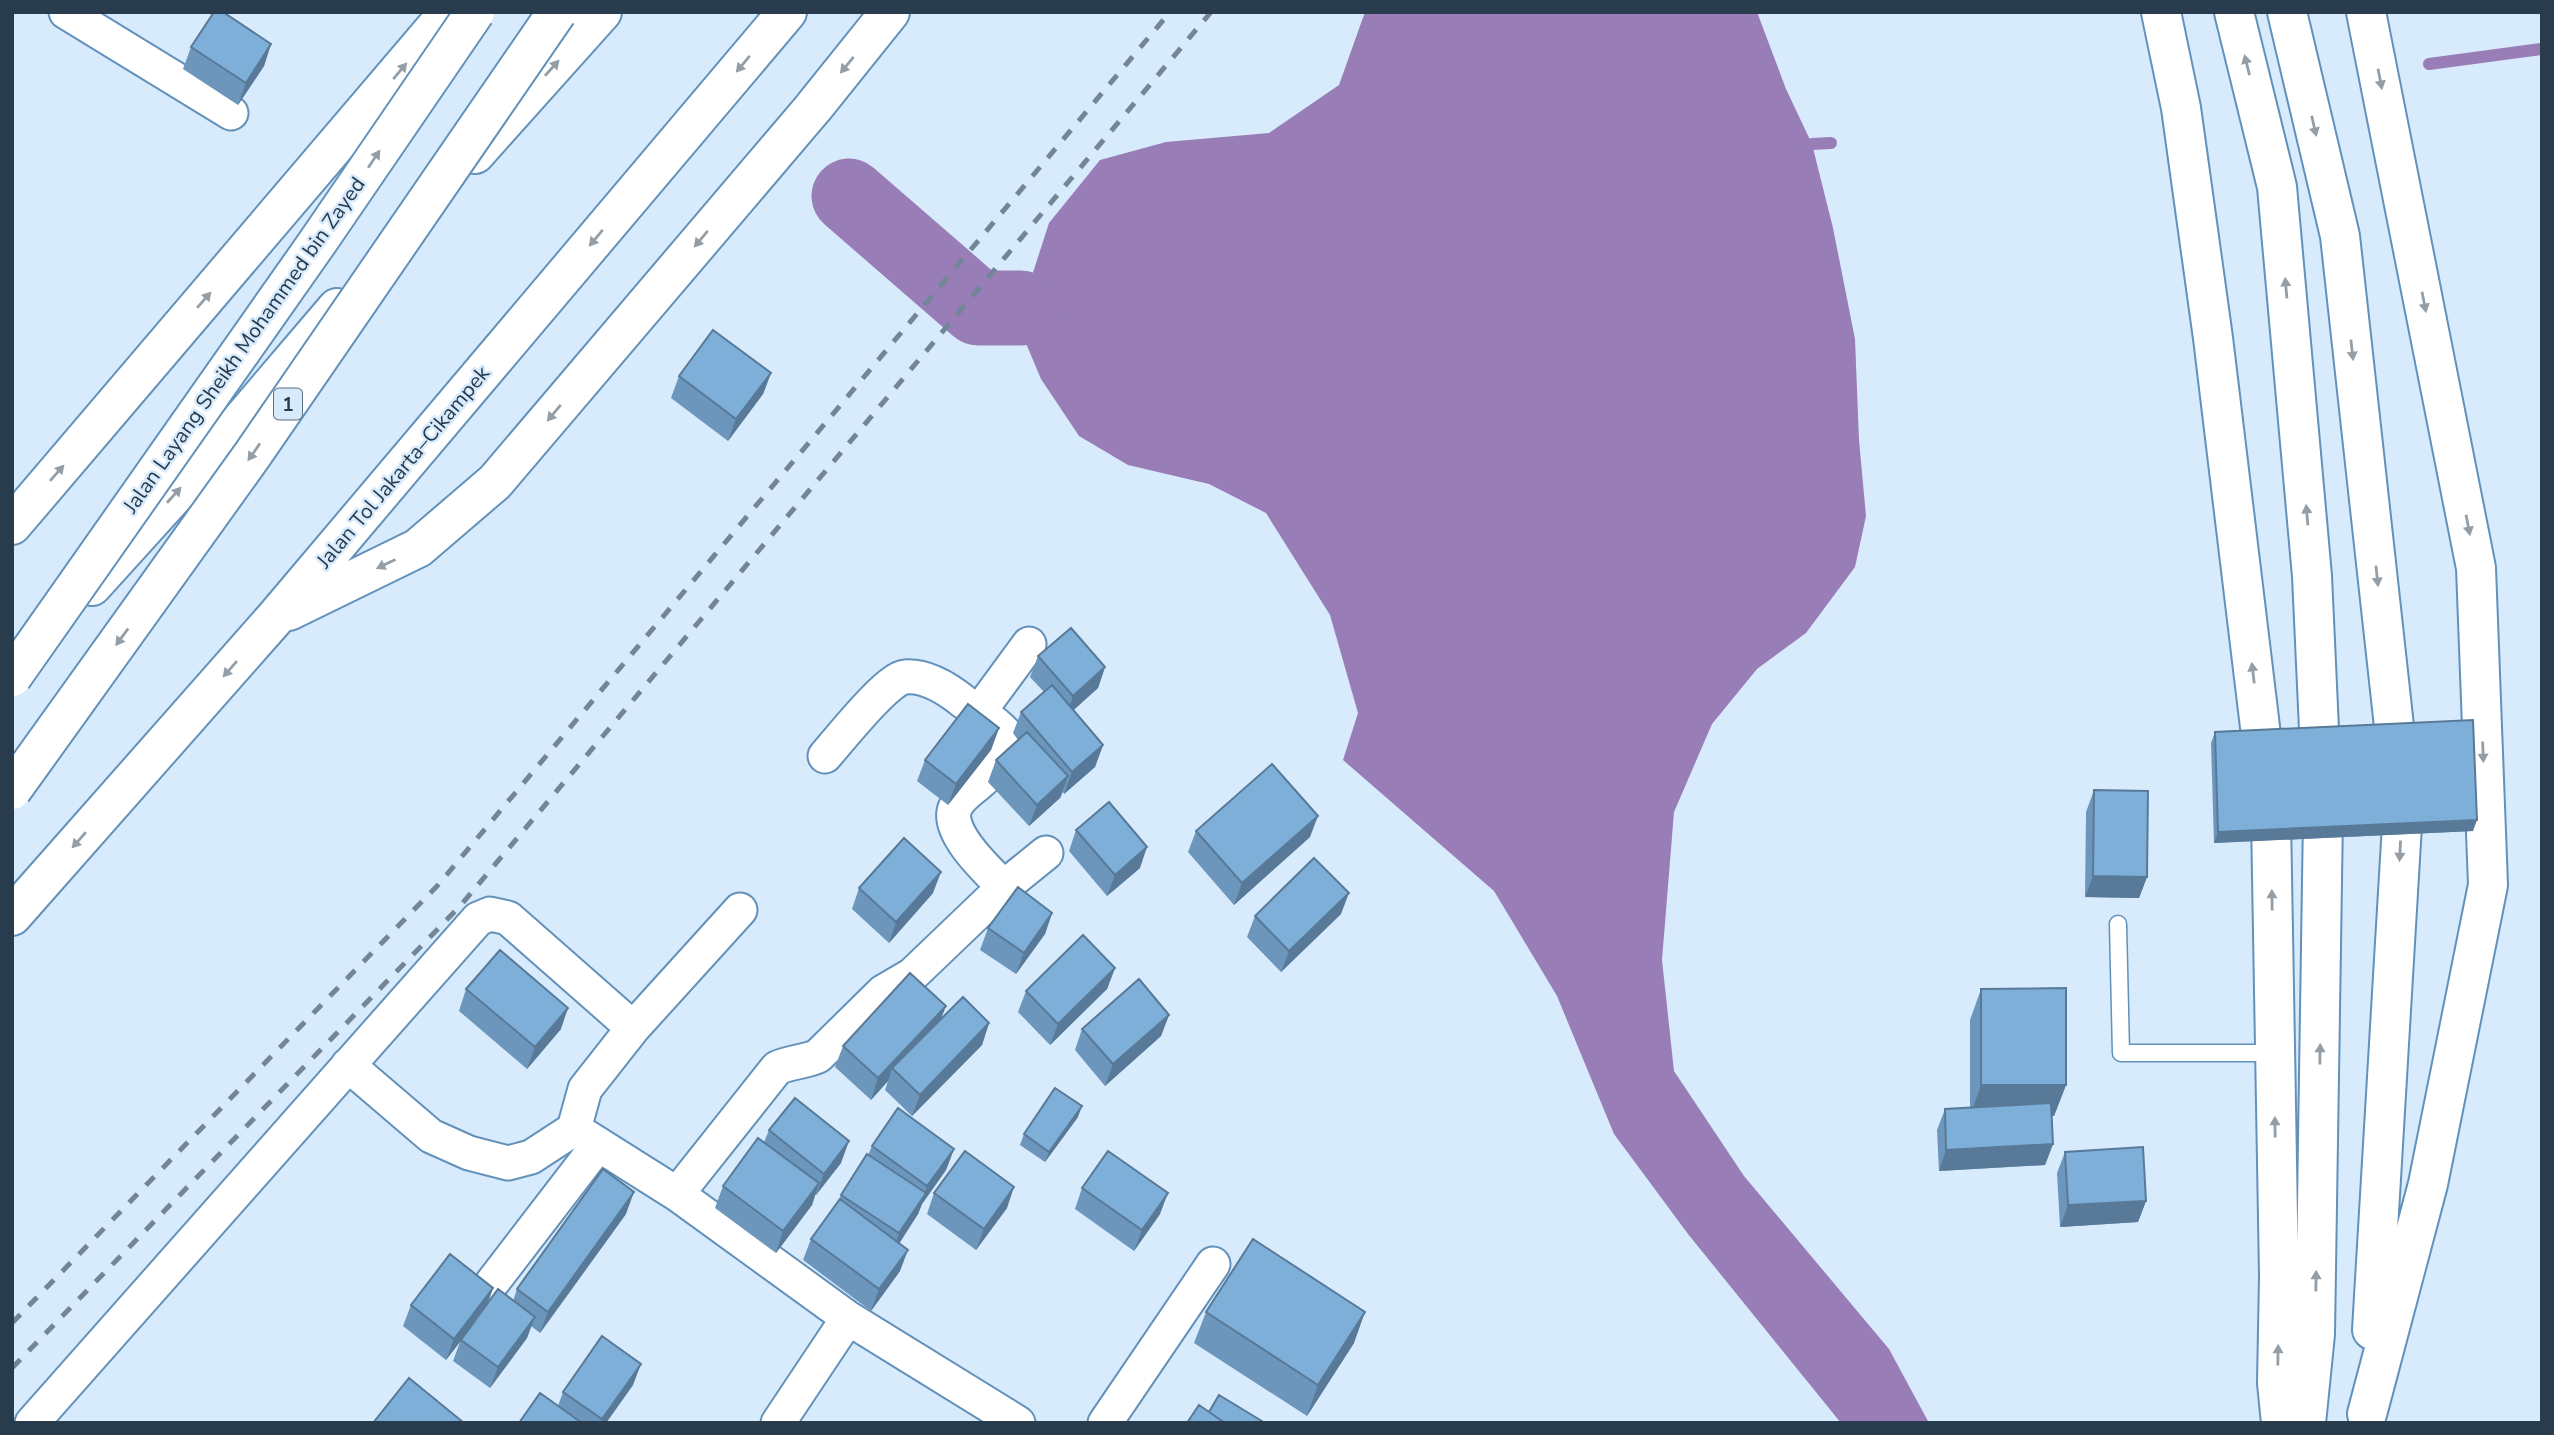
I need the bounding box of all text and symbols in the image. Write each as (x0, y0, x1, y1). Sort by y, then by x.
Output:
one-way arrow (2241, 53, 2252, 75)
one-way arrow (736, 56, 751, 73)
one-way arrow (840, 57, 855, 74)
one-way arrow (544, 59, 560, 77)
one-way arrow (392, 62, 407, 79)
one-way arrow (2374, 68, 2385, 90)
one-way arrow (2309, 115, 2320, 137)
one-way arrow (367, 150, 381, 168)
street label: Jalan Layang Sheikh Mohammed bin Zayed (116, 171, 371, 519)
one-way arrow (589, 230, 604, 247)
one-way arrow (694, 231, 709, 248)
one-way arrow (2280, 277, 2291, 299)
one-way arrow (196, 291, 211, 308)
one-way arrow (2419, 291, 2430, 313)
one-way arrow (2347, 339, 2358, 361)
street label: Jalan Tol Jakarta–Cikampek (309, 360, 496, 575)
road number: 1 (274, 388, 302, 420)
one-way arrow (546, 404, 561, 422)
one-way arrow (247, 443, 261, 461)
one-way arrow (49, 464, 64, 481)
one-way arrow (165, 487, 181, 504)
one-way arrow (2301, 503, 2312, 525)
one-way arrow (2463, 514, 2474, 536)
one-way arrow (376, 558, 396, 569)
one-way arrow (2372, 565, 2383, 587)
one-way arrow (115, 628, 129, 646)
one-way arrow (223, 661, 238, 678)
one-way arrow (2248, 662, 2259, 684)
one-way arrow (2478, 741, 2489, 763)
one-way arrow (71, 831, 87, 849)
one-way arrow (2395, 841, 2406, 863)
one-way arrow (2266, 888, 2277, 910)
one-way arrow (2315, 1043, 2326, 1065)
one-way arrow (2269, 1116, 2281, 1138)
one-way arrow (2310, 1270, 2322, 1292)
one-way arrow (2272, 1343, 2284, 1365)

